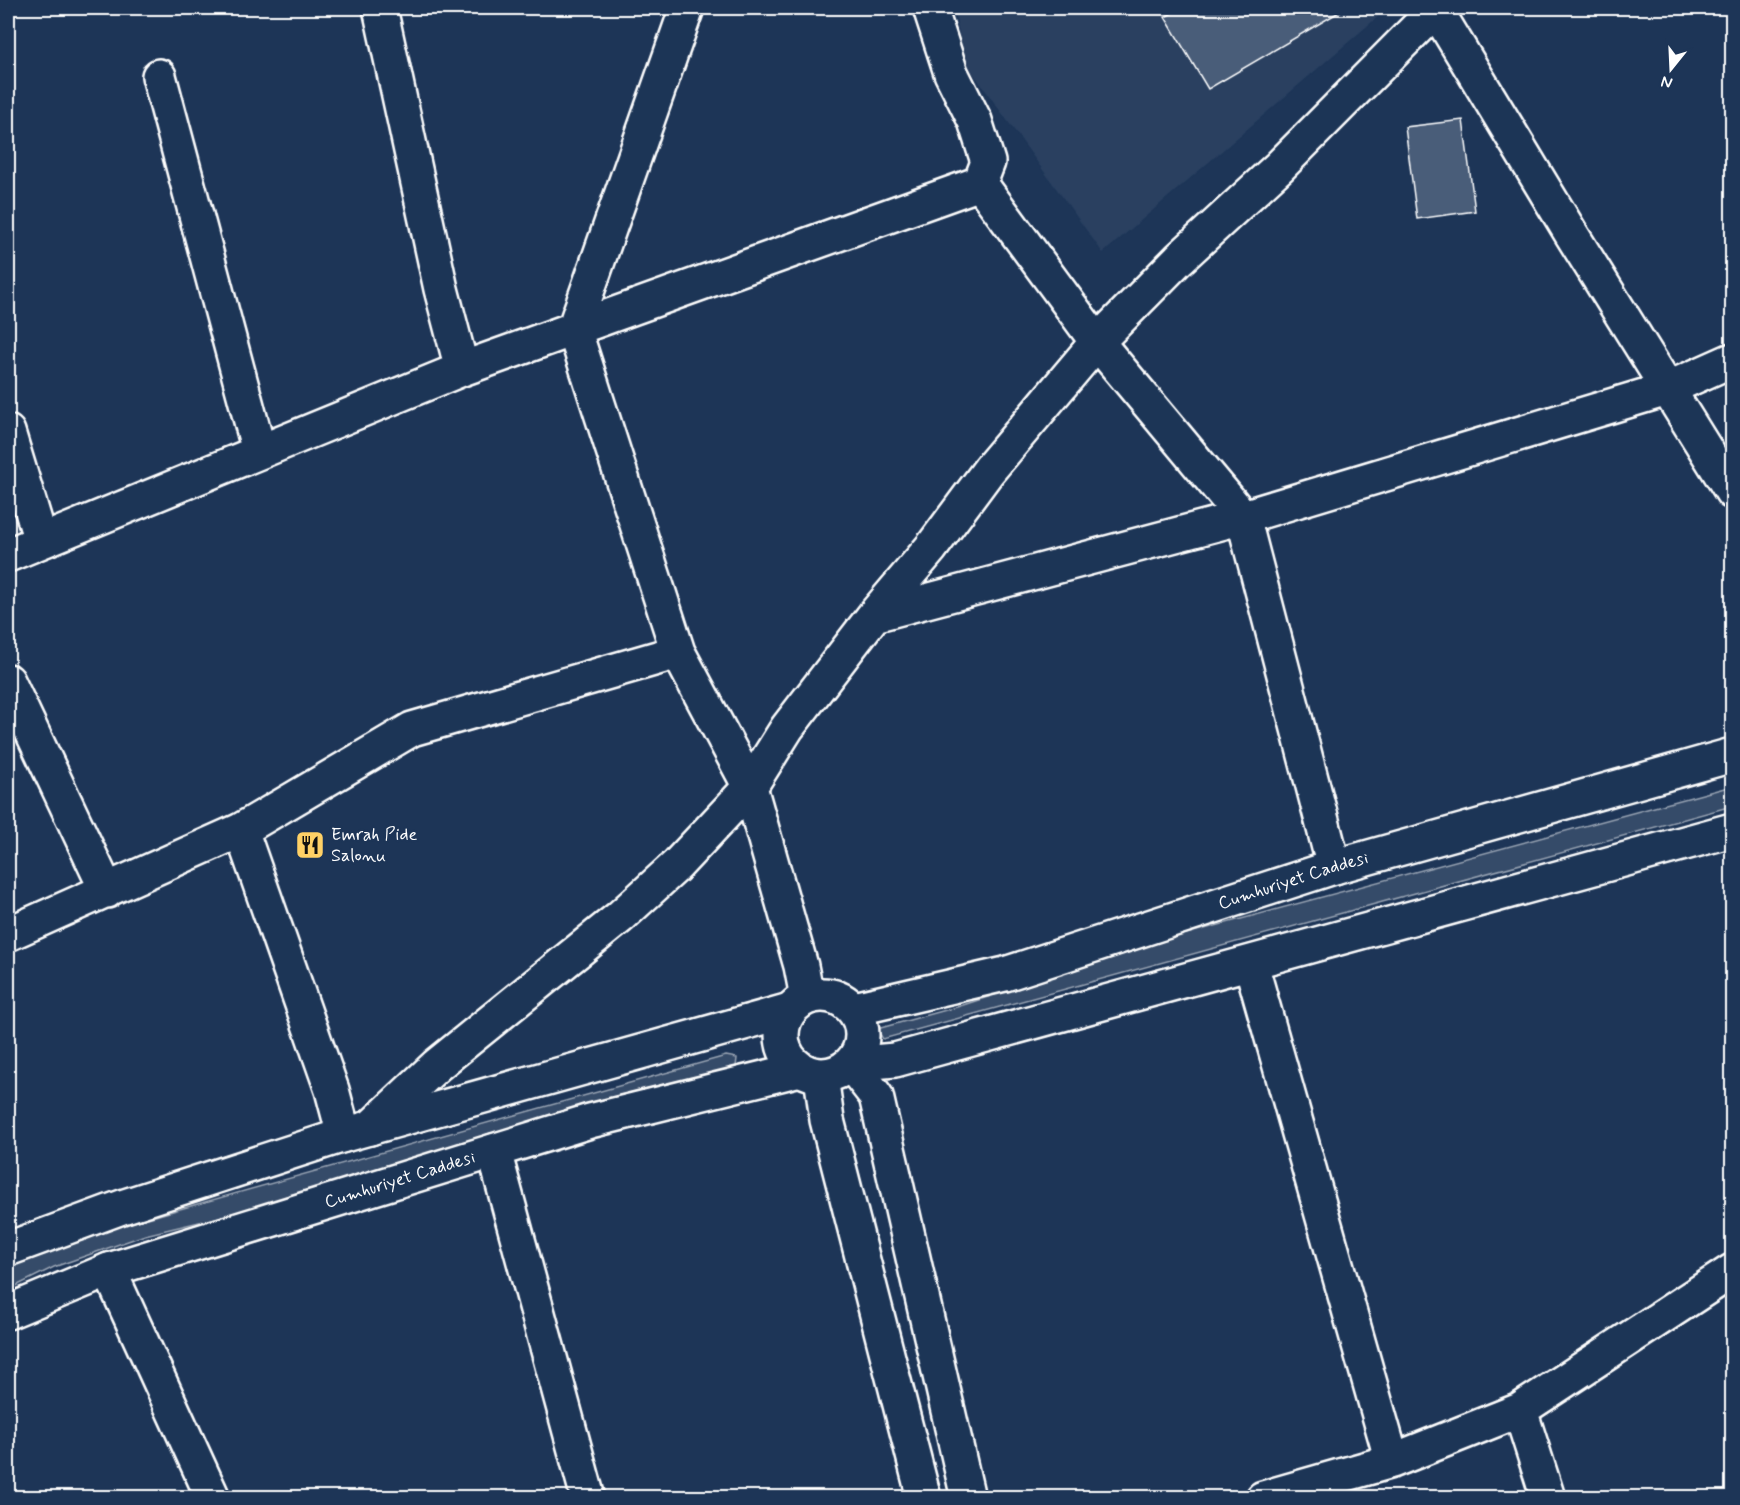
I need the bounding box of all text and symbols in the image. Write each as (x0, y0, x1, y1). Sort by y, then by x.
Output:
north arrow (1641, 39, 1701, 99)
text: N (1659, 70, 1675, 93)
place label: Emrah Pide Salonu (331, 823, 418, 868)
restaurant icon: Emrah Pide Salonu (294, 829, 326, 861)
street label: Cumhuriyet Caddesi (1215, 846, 1371, 916)
street label: Cumhuriyet Caddesi (322, 1145, 478, 1214)

